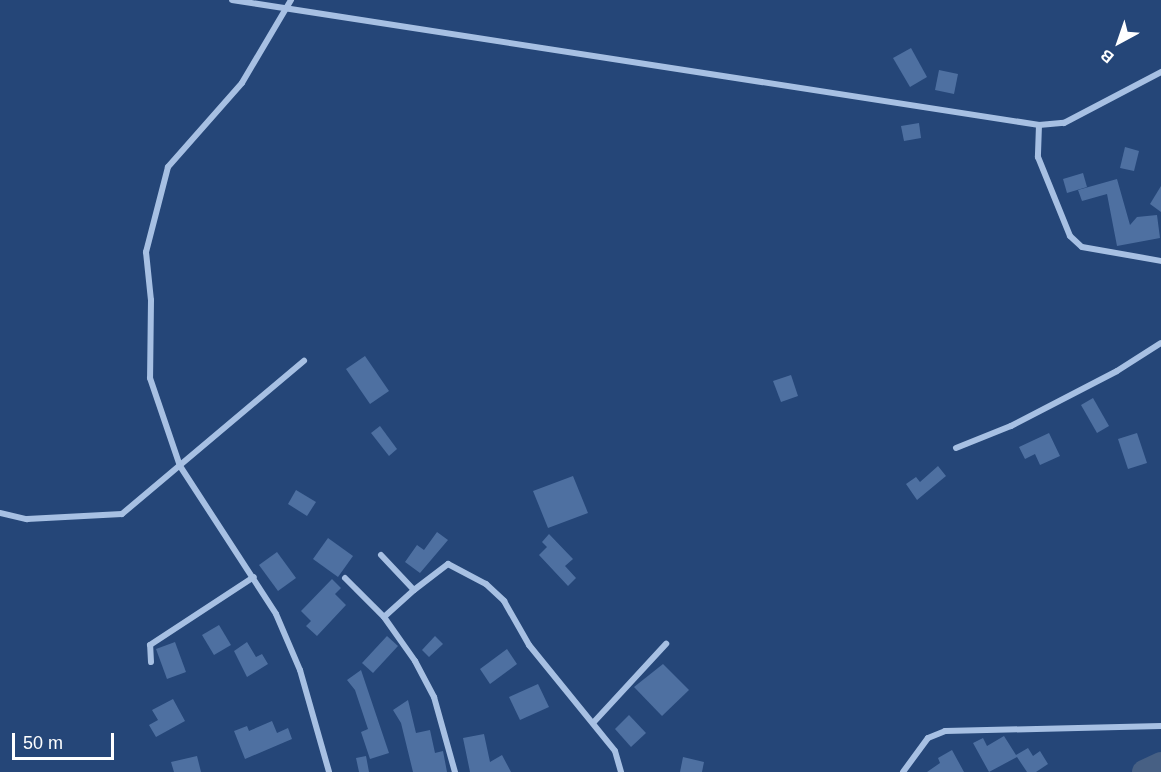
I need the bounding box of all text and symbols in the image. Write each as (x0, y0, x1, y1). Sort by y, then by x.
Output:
north arrow (1089, 12, 1149, 72)
text: B (1097, 46, 1117, 66)
scale bar (15, 721, 117, 759)
text: 50 m (23, 733, 63, 753)

